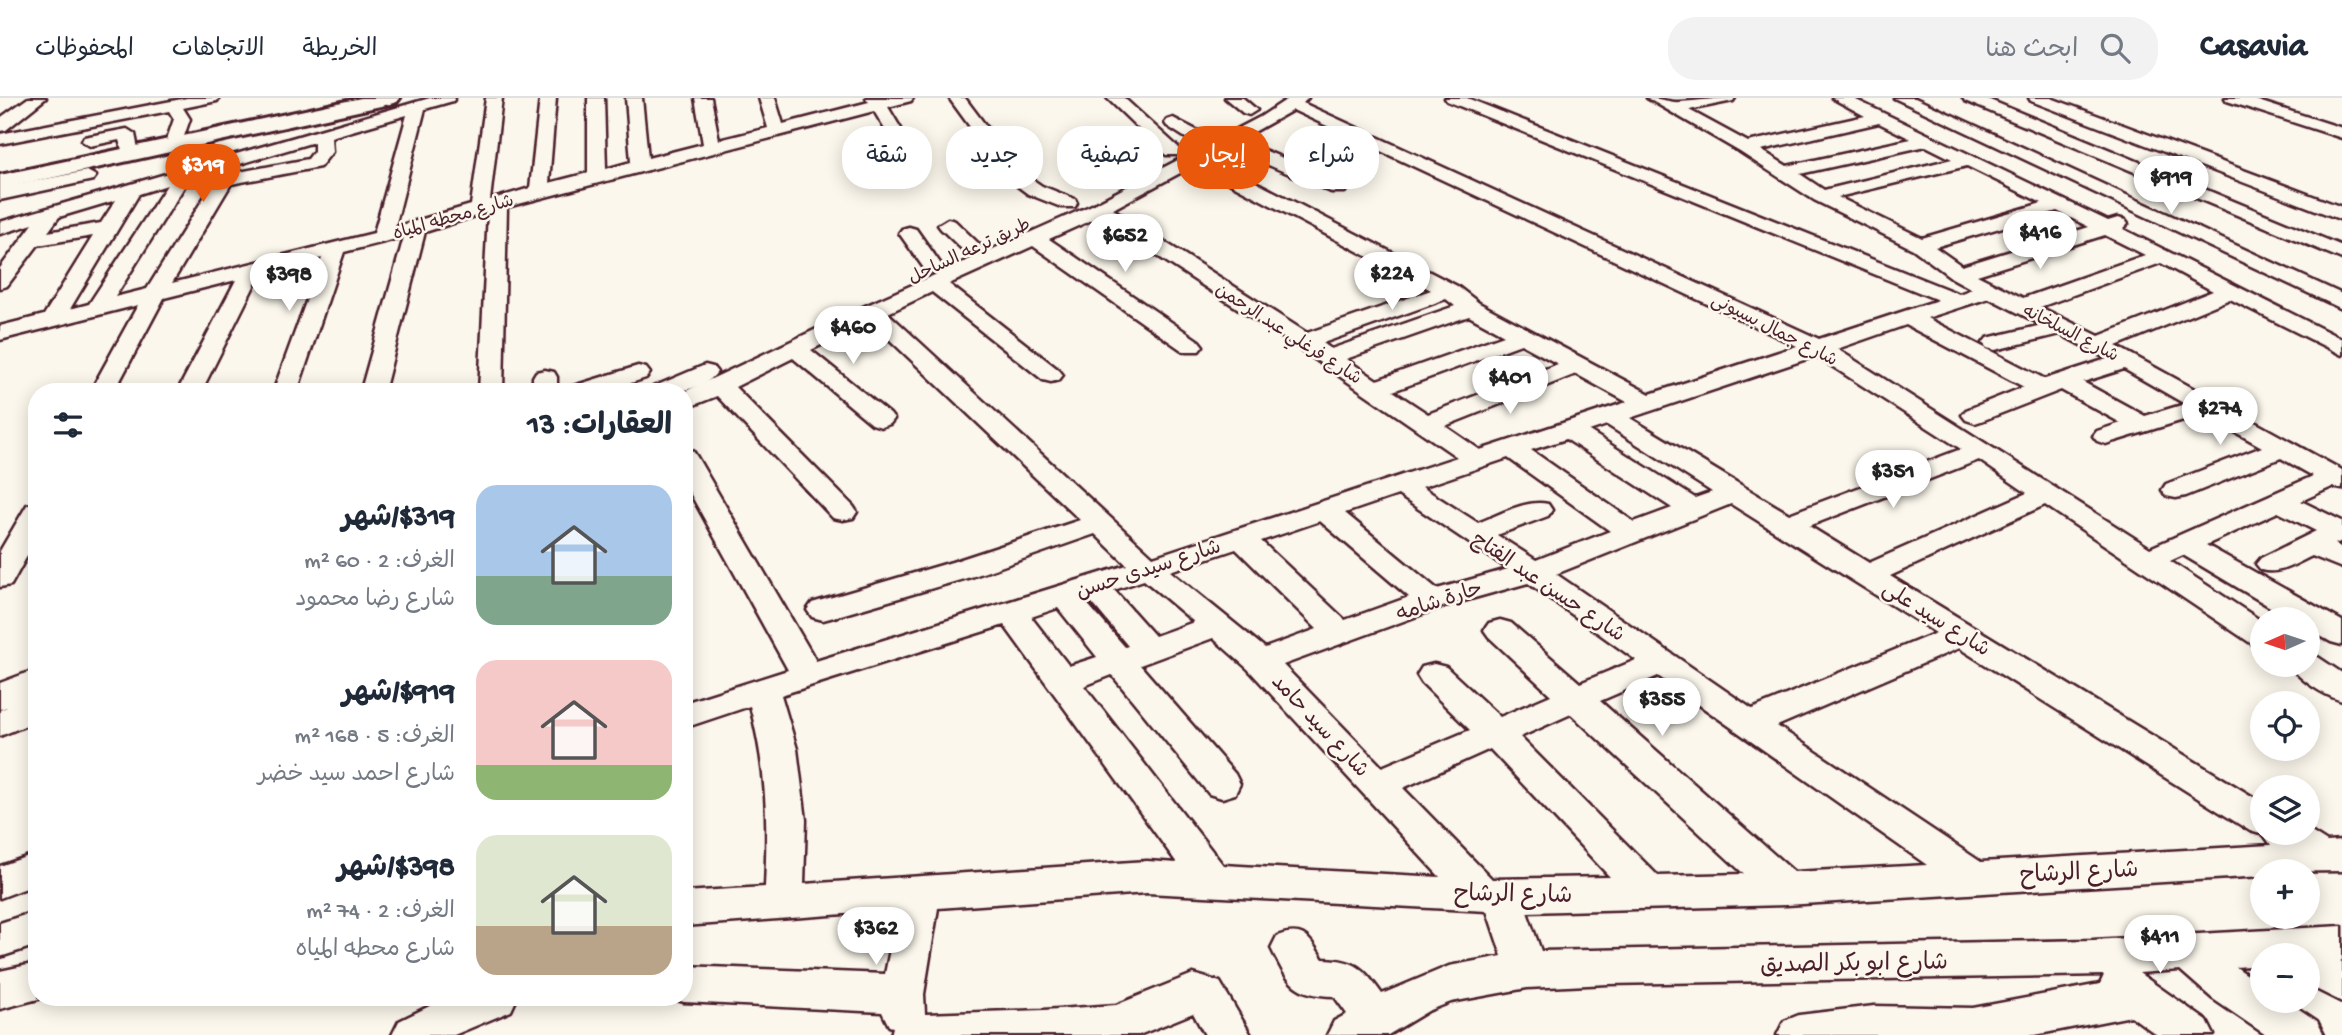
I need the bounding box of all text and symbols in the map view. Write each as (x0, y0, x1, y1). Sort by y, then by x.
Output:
search box (1668, 17, 2158, 80)
icon: search (2096, 29, 2134, 67)
text: Casavia (2200, 29, 2307, 67)
text: المحفوظات (35, 36, 134, 65)
text: الاتجاهات (172, 36, 265, 65)
text: الخريطة (303, 36, 377, 65)
text: ابحث هنا (1985, 36, 2078, 67)
chip: شقة (842, 126, 932, 189)
chip: جديد (946, 126, 1043, 189)
chip: تصفية (1057, 126, 1163, 189)
chip: إيجار (1177, 126, 1270, 189)
chip: شراء (1284, 126, 1379, 189)
pin: $319 (162, 144, 244, 204)
text: $319 (181, 153, 225, 180)
pin: $919 (2130, 156, 2212, 216)
text: $919 (2150, 165, 2192, 192)
street label: شارع محطه المياه (391, 191, 517, 246)
pin: $416 (1999, 212, 2081, 271)
pin: $652 (1084, 214, 1166, 274)
street label: طريق ترعه الساحل (906, 215, 1034, 290)
text: $416 (2019, 220, 2061, 247)
text: $652 (1102, 223, 1148, 250)
pin: $224 (1351, 252, 1433, 312)
pin: $398 (248, 254, 330, 313)
text: $224 (1370, 261, 1414, 288)
text: $398 (266, 262, 312, 289)
street label: شارع فرغلي عبد الرحمن (1209, 280, 1365, 393)
street label: شارع جمال بسيونى (1707, 290, 1840, 372)
street label: شارع السلخانه (2018, 301, 2121, 367)
pin: $460 (812, 306, 894, 366)
text: $460 (830, 315, 876, 342)
pin: $401 (1469, 356, 1551, 416)
text: $401 (1488, 365, 1532, 392)
pin: $274 (2179, 388, 2261, 447)
text: $274 (2198, 396, 2242, 423)
icon: filters (49, 406, 87, 444)
text: العقارات: 13 (527, 410, 672, 445)
pin: $351 (1852, 450, 1934, 510)
text: $351 (1871, 459, 1915, 486)
text: $319/شهر (342, 502, 455, 537)
icon: home (532, 513, 616, 597)
street label: شارع حسن عبد الفتاح (1466, 528, 1628, 649)
street label: شارع سيدى حسن (1073, 536, 1225, 607)
text: الغرف: 2 · 60 m² (304, 549, 455, 576)
street label: حارة شامه (1394, 578, 1486, 629)
street label: شارع سيد على (1877, 578, 1993, 664)
text: شارع رضا محمود (295, 587, 455, 614)
north arrow (2250, 607, 2320, 677)
map controls (2250, 607, 2320, 1013)
street label: شارع سيد حامد (1264, 671, 1372, 784)
text: $919/شهر (342, 677, 455, 712)
pin: $355 (1621, 678, 1703, 738)
text: $355 (1639, 687, 1685, 714)
icon: home (532, 688, 616, 772)
button: locate (2250, 691, 2320, 761)
text: الغرف: 5 · 168 m² (295, 724, 455, 751)
text: شارع احمد سيد خضر (258, 762, 455, 789)
button: layers (2250, 775, 2320, 845)
text: $398/شهر (337, 852, 455, 887)
street label: شارع الرشاح (2019, 857, 2139, 892)
button: + (2250, 859, 2320, 929)
icon: home (532, 863, 616, 947)
street label: شارع الرشاح (1453, 881, 1573, 912)
text: الغرف: 2 · 74 m² (306, 899, 455, 926)
pin: $362 (835, 908, 917, 967)
text: $362 (853, 916, 899, 943)
pin: $411 (2119, 916, 2201, 975)
text: $411 (2140, 924, 2180, 951)
text: شارع محطه المياه (295, 937, 455, 964)
button: − (2250, 943, 2320, 1013)
street label: شارع ابو بكر الصديق (1760, 949, 1948, 982)

